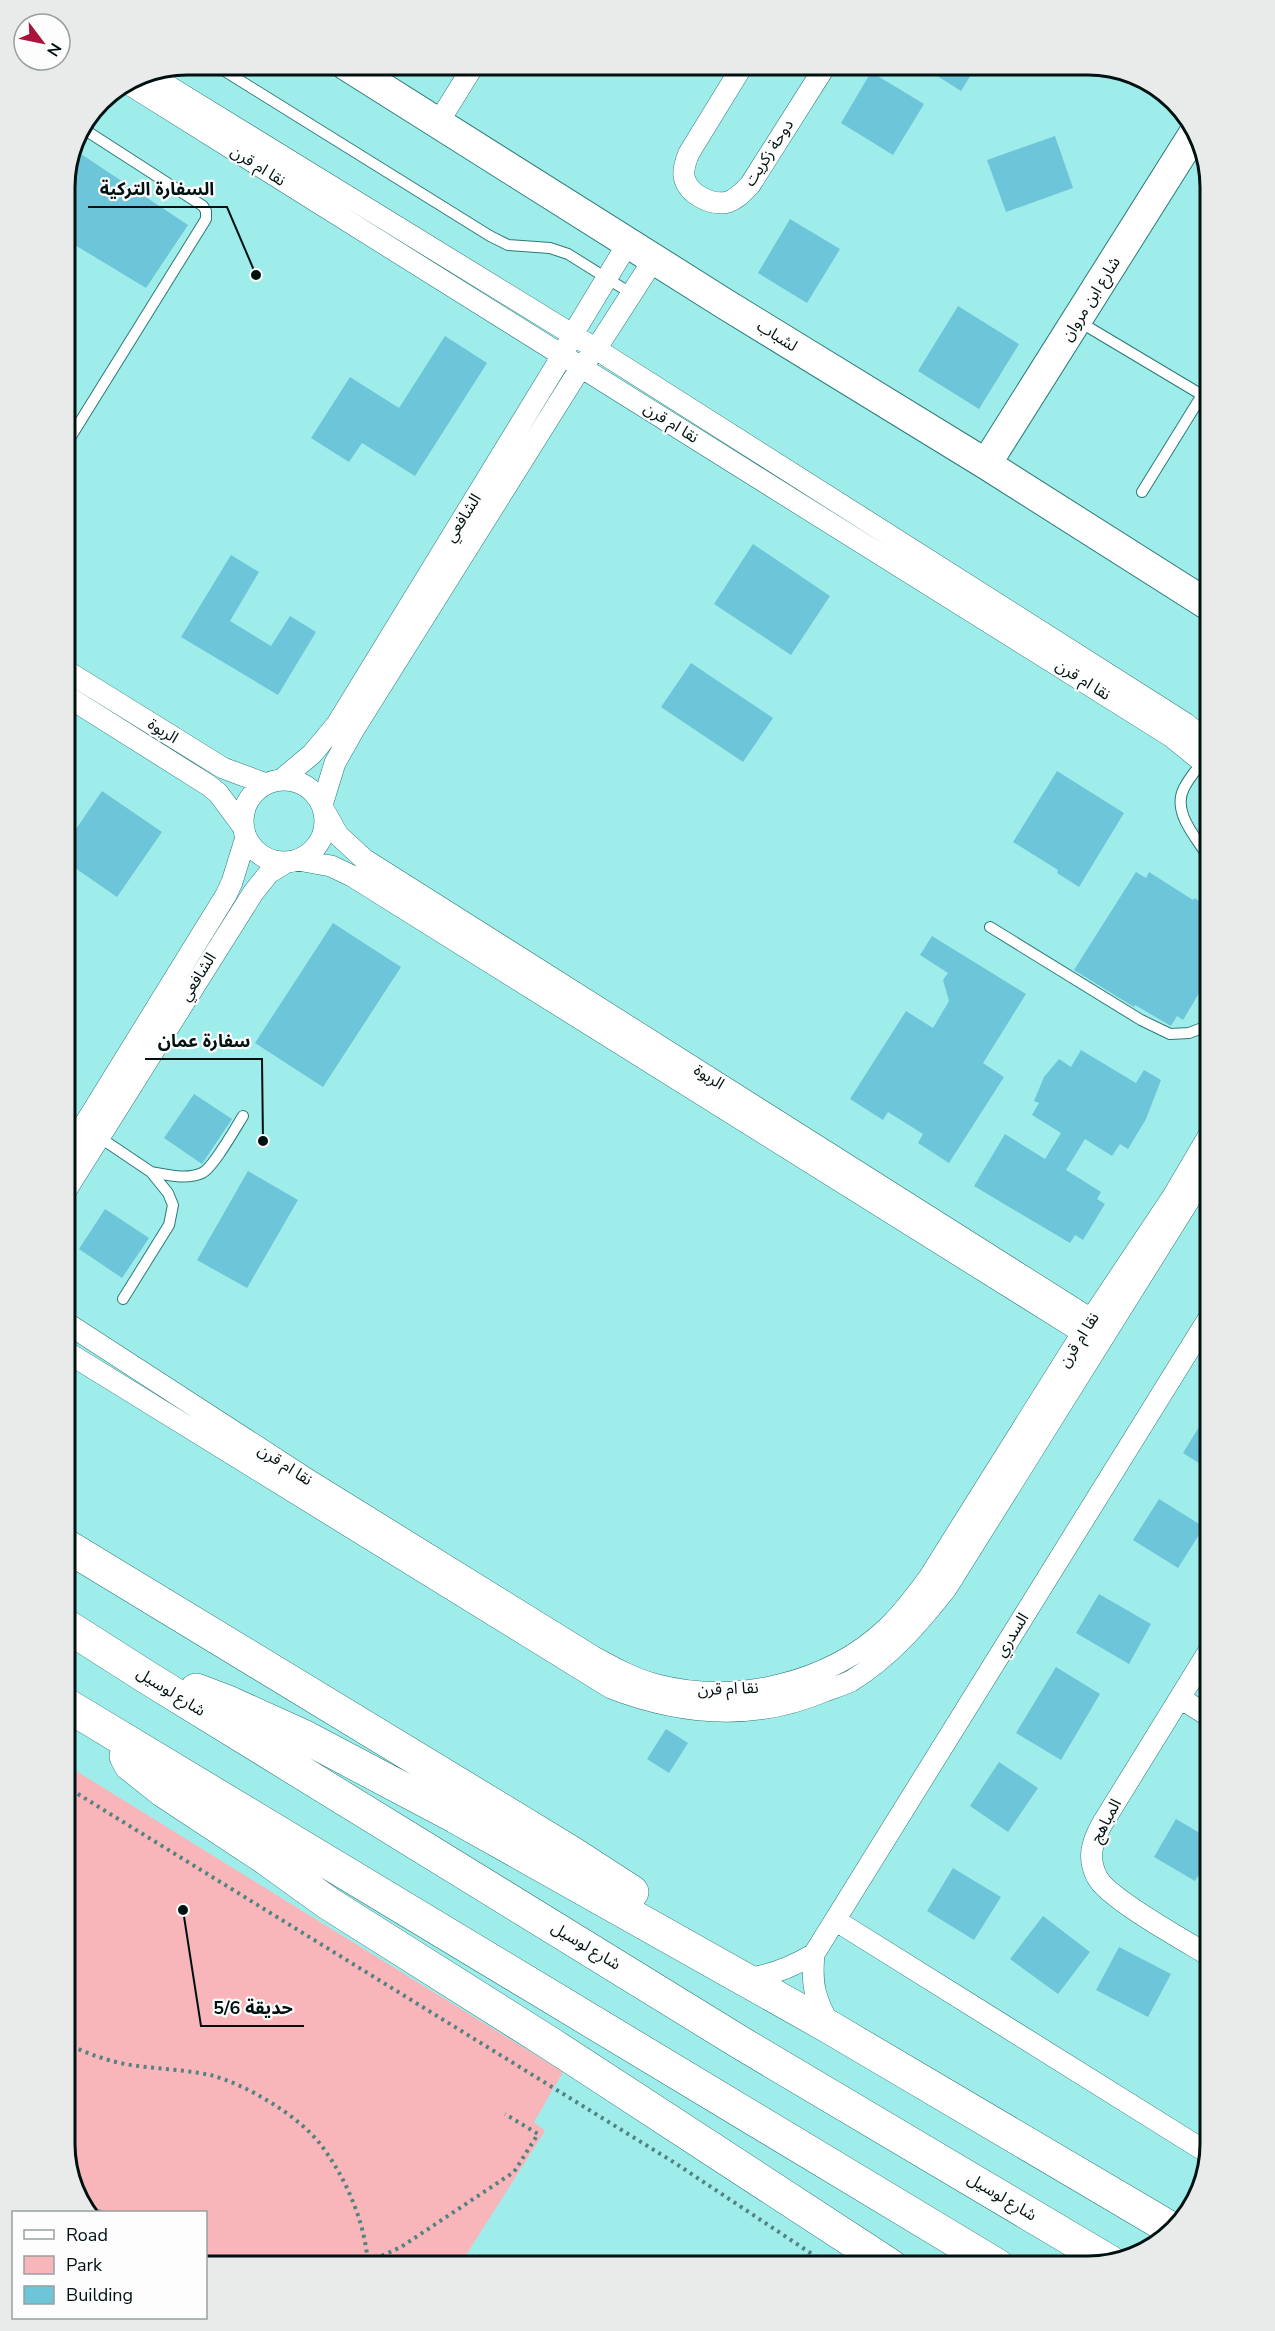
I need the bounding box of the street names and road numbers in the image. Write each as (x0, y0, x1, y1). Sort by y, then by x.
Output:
street label: دوحة زكريت (739, 115, 799, 191)
street label: نقا ام قرن (226, 140, 290, 192)
street label: شارع ابن مروان (1056, 253, 1127, 346)
street label: لشباب (753, 315, 801, 357)
street label: نقا ام قرن (639, 397, 703, 449)
street label: الشافعي (439, 489, 487, 547)
street label: نقا ام قرن (1051, 654, 1115, 706)
street label: الربوة (144, 713, 182, 749)
street label: الشافعي (174, 948, 222, 1006)
street label: الربوة (690, 1059, 728, 1095)
street label: نقا ام قرن (1053, 1308, 1105, 1372)
street label: نقا ام قرن (253, 1439, 317, 1492)
street label: السدري (990, 1609, 1035, 1662)
street label: شارع لوسيل (132, 1662, 210, 1723)
street label: نقا ام قرن (697, 1677, 759, 1702)
street label: المباهج (1085, 1795, 1128, 1847)
street label: شارع لوسيل (547, 1917, 625, 1976)
street label: شارع لوسيل (963, 2168, 1041, 2227)

